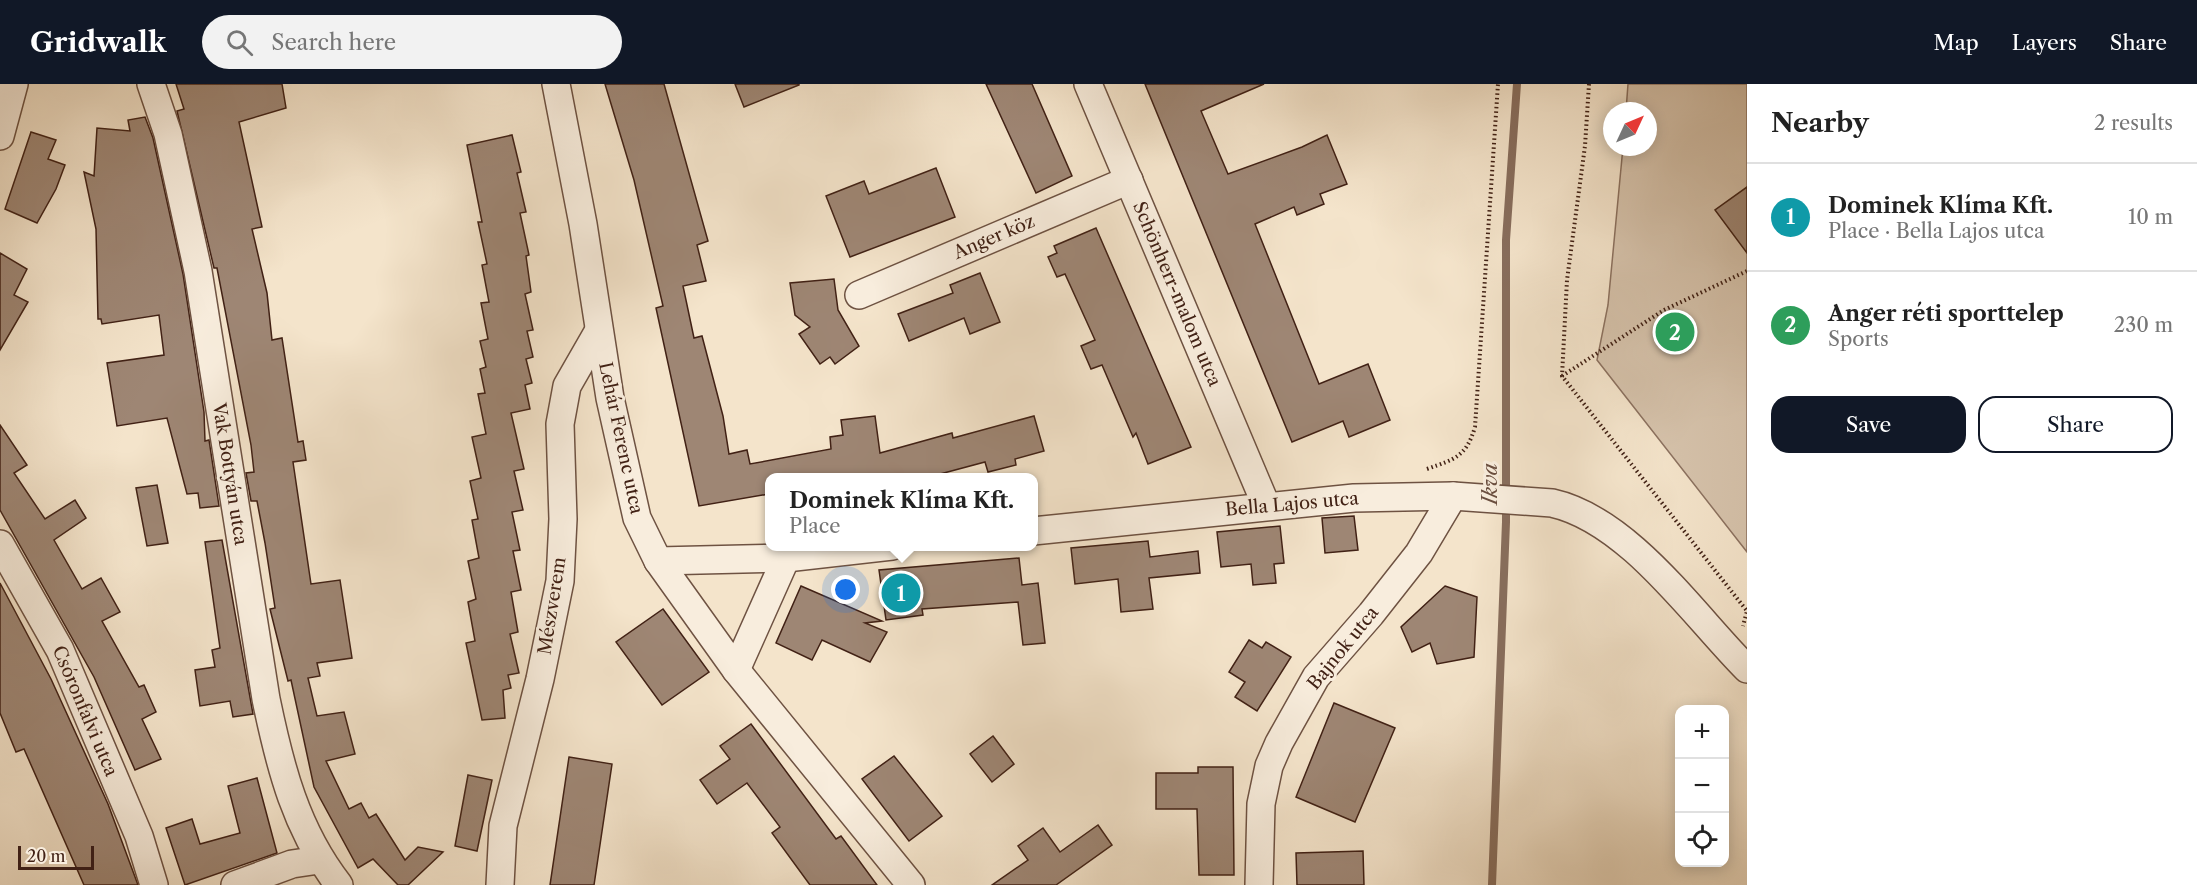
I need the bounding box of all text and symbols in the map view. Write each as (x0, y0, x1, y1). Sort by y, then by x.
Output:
search box (202, 15, 622, 69)
text: Gridwalk (30, 25, 166, 59)
icon: search (223, 26, 256, 59)
text: Search here (271, 29, 396, 56)
text: Map (1934, 30, 1979, 55)
text: Layers (2012, 30, 2077, 55)
text: Share (2110, 30, 2167, 55)
north arrow (1603, 102, 1657, 156)
text: Nearby (1771, 107, 1869, 139)
text: 2 results (2094, 111, 2173, 135)
text: Dominek Klíma Kft. (1828, 192, 2053, 219)
street label: Schönherr-malom utca (1128, 198, 1226, 390)
text: 1 (1786, 205, 1795, 229)
text: 10 m (2128, 205, 2173, 229)
street label: Anger köz (949, 210, 1038, 264)
text: Place · Bella Lajos utca (1828, 219, 2044, 243)
text: Anger réti sporttelep (1828, 300, 2064, 327)
pin: 2 (1656, 310, 1694, 354)
text: 2 (1785, 313, 1796, 337)
text: 230 m (2114, 313, 2173, 337)
text: Sports (1828, 327, 1889, 351)
street label: Lehár Ferenc utca (594, 360, 648, 517)
button: Save (1771, 396, 1966, 453)
button: Share (1978, 396, 2173, 453)
street label: Vak Bottyán utca (208, 400, 252, 547)
water label: Ikva (1478, 463, 1502, 507)
popup (765, 473, 1038, 551)
text: Dominek Klíma Kft. (789, 487, 1014, 514)
street label: Bella Lajos utca (1224, 487, 1360, 521)
text: Place (789, 514, 840, 538)
street label: Mészverem (533, 555, 571, 656)
pin: 1 (882, 570, 920, 616)
your location (831, 575, 860, 604)
street label: Bajnok utca (1303, 602, 1384, 694)
street label: Csóronfalvi utca (48, 642, 123, 780)
map controls (1675, 705, 1729, 867)
button: + (1675, 705, 1729, 759)
button: − (1675, 759, 1729, 813)
button: locate (1675, 813, 1729, 867)
scale bar (18, 843, 94, 870)
text: 20 m (27, 846, 66, 866)

